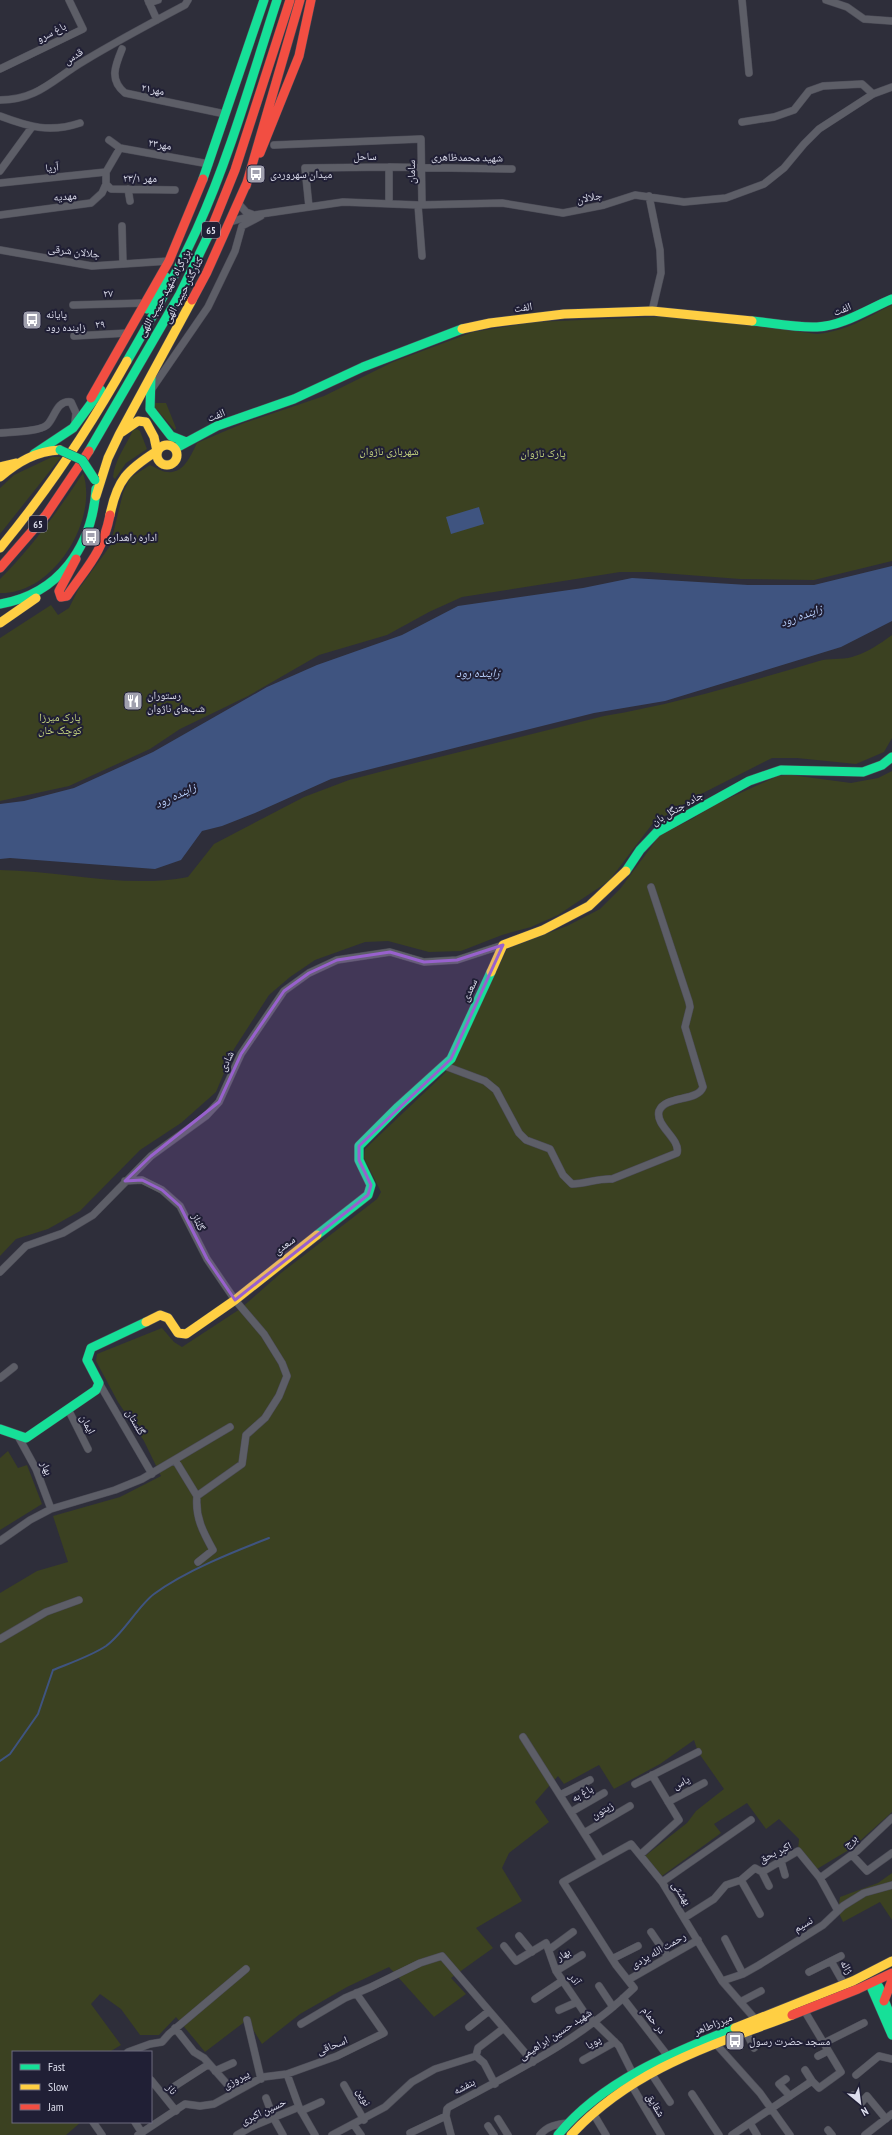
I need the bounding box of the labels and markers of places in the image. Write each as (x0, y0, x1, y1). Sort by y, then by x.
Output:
bus stop icon: میدان سهروردی (245, 163, 267, 185)
place label: میدان سهروردی (270, 167, 332, 181)
place label: پایانه زاینده رود (46, 307, 86, 334)
bus stop icon: پایانه زاینده رود (21, 309, 43, 331)
bus stop icon: اداره راهداری (80, 526, 102, 548)
place label: اداره راهداری (105, 530, 157, 544)
place label: رستوران شب‌های ناژوان (147, 688, 205, 715)
restaurant icon: رستوران شب‌های ناژوان (122, 690, 144, 712)
bus stop icon: مسجد حضرت رسول (724, 2030, 746, 2052)
place label: مسجد حضرت رسول (749, 2034, 830, 2048)

